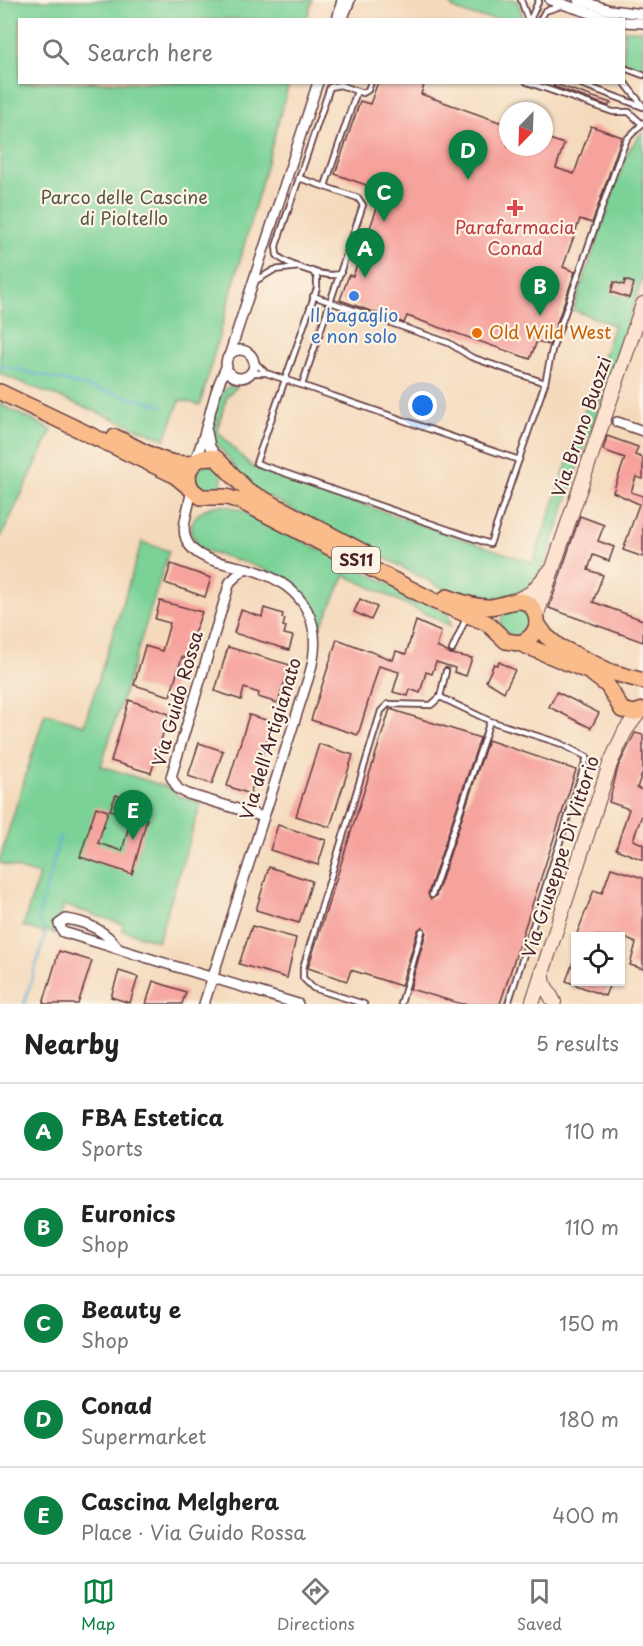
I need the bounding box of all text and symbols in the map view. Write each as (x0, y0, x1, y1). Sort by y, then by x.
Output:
search box (18, 18, 625, 84)
icon: search (39, 35, 72, 68)
text: Search here (87, 35, 213, 68)
north arrow (499, 102, 553, 156)
pin: D (448, 130, 488, 180)
pin: C (364, 172, 404, 222)
park label: Parco delle Cascine di Pioltello (40, 183, 208, 231)
marker: Parafarmacia Conad (508, 201, 522, 215)
place label: Parafarmacia Conad (455, 213, 575, 261)
pin: A (346, 228, 385, 278)
pin: B (520, 266, 560, 316)
marker: Il bagaglio e non solo (347, 289, 361, 303)
place label: Il bagaglio e non solo (310, 301, 398, 349)
place label: Old Wild West (489, 318, 611, 345)
marker: Old Wild West (470, 326, 484, 340)
street label: Via Bruno Buozzi (544, 352, 617, 501)
your location (408, 391, 437, 420)
road number: SS11 (332, 547, 380, 573)
street label: Via Guido Rossa (144, 627, 209, 770)
street label: Via dell'Artigianato (232, 654, 307, 823)
street label: Via Giuseppe Di Vittorio (514, 752, 605, 961)
pin: E (114, 790, 152, 840)
map controls (571, 932, 625, 986)
button: locate (571, 932, 625, 986)
text: Nearby (24, 1024, 119, 1063)
text: 5 results (536, 1028, 619, 1058)
text: FBA Estetica (81, 1100, 224, 1133)
text: A (36, 1116, 51, 1146)
text: 110 m (565, 1116, 619, 1146)
text: Sports (81, 1133, 143, 1163)
text: Euronics (81, 1196, 175, 1229)
text: B (37, 1212, 50, 1242)
text: 110 m (565, 1212, 619, 1242)
text: Shop (81, 1229, 129, 1259)
text: Beauty e (81, 1292, 181, 1325)
text: C (36, 1308, 51, 1338)
text: 150 m (559, 1308, 619, 1338)
text: Shop (81, 1325, 129, 1355)
text: Conad (81, 1388, 152, 1421)
text: D (36, 1404, 51, 1434)
text: 180 m (559, 1404, 619, 1434)
text: Supermarket (81, 1421, 207, 1451)
text: Cascina Melghera (81, 1484, 279, 1517)
text: E (37, 1500, 50, 1530)
text: 400 m (552, 1500, 619, 1530)
text: Place · Via Guido Rossa (81, 1517, 306, 1547)
tab: Map (81, 1575, 115, 1635)
tab: Directions (277, 1575, 355, 1635)
tab: Saved (517, 1575, 562, 1635)

